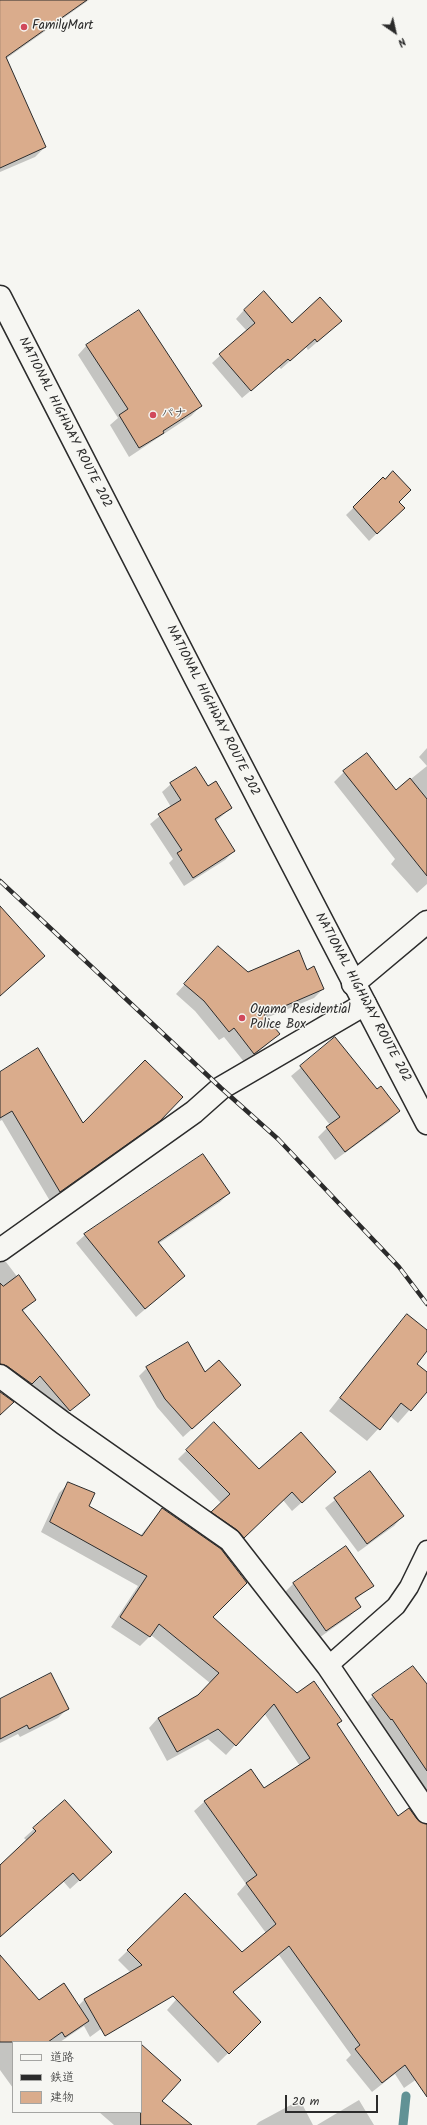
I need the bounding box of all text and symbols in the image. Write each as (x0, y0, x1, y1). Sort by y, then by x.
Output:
north arrow (375, 12, 415, 52)
place label: FamilyMart (32, 19, 93, 35)
marker: FamilyMart (19, 22, 29, 32)
text: N (394, 33, 410, 51)
street label: NATIONAL HIGHWAY ROUTE 202 (14, 335, 114, 511)
place label: パナ (161, 407, 187, 423)
marker: パナ (148, 410, 158, 420)
street label: NATIONAL HIGHWAY ROUTE 202 (162, 623, 262, 799)
street label: NATIONAL HIGHWAY ROUTE 202 (311, 911, 413, 1085)
place label: Oyama Residential Police Box (250, 1003, 351, 1034)
marker: Oyama Residential Police Box (237, 1013, 247, 1023)
legend (12, 2041, 142, 2113)
text: 道路 (50, 2048, 74, 2067)
text: 鉄道 (50, 2068, 74, 2087)
scale bar (287, 2087, 380, 2113)
text: 建物 (50, 2088, 74, 2107)
text: 20 m (292, 2092, 319, 2111)

